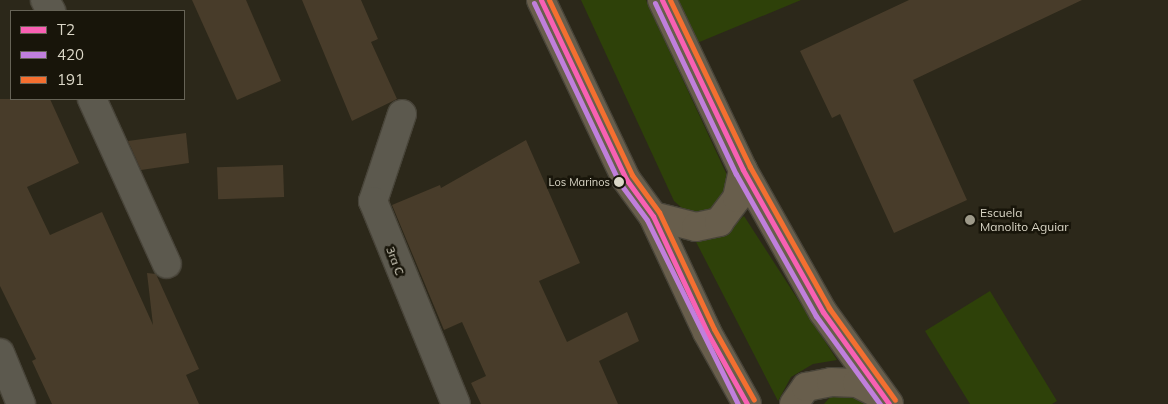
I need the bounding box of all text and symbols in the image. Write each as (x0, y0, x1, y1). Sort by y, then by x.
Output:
legend (10, 10, 185, 100)
text: T2 (57, 20, 75, 39)
text: 420 (57, 45, 84, 64)
text: 191 (57, 70, 84, 89)
place label: Los Marinos (549, 175, 610, 189)
marker: Los Marinos (614, 177, 624, 187)
place label: Escuela Manolito Aguiar (980, 206, 1069, 234)
marker: Escuela Manolito Aguiar (964, 214, 976, 226)
street label: 3ra C (383, 244, 407, 278)

